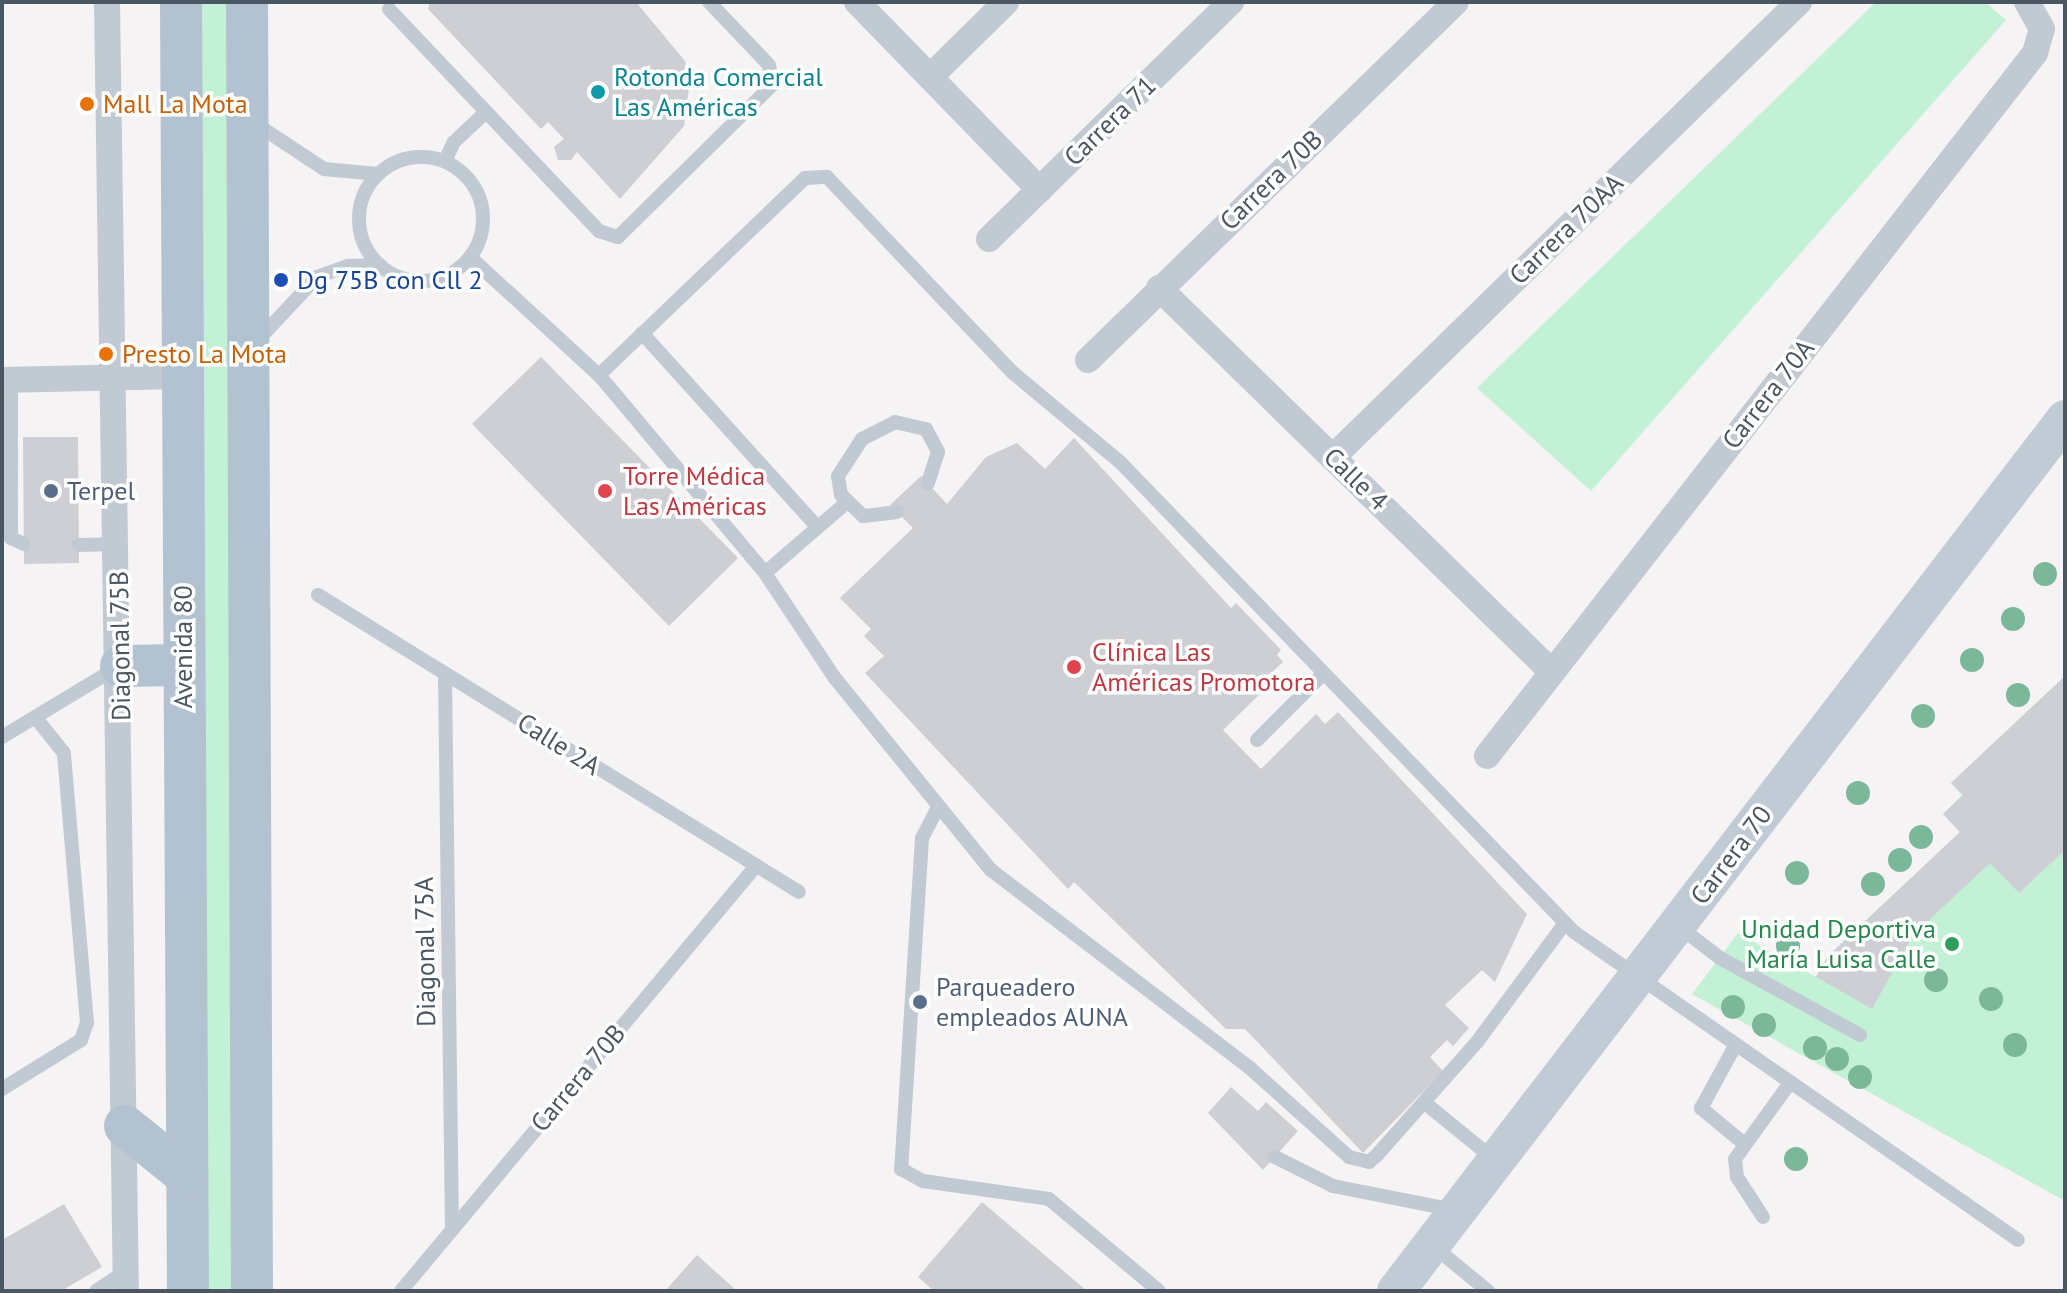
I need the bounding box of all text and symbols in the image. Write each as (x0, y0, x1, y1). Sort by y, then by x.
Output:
place label: Rotonda Comercial Las Américas (614, 61, 823, 122)
street label: Carrera 71 (1058, 70, 1162, 172)
marker: Rotonda Comercial Las Américas (589, 83, 607, 101)
place label: Mall La Mota (103, 88, 248, 120)
marker: Mall La Mota (78, 95, 96, 113)
street label: Carrera 70B (1213, 123, 1329, 237)
street label: Carrera 70AA (1503, 167, 1629, 291)
place label: Dg 75B con Cll 2 (297, 264, 483, 296)
marker: Dg 75B con Cll 2 (272, 271, 290, 289)
street label: Carrera 70A (1716, 333, 1820, 455)
place label: Presto La Mota (122, 338, 287, 370)
marker: Presto La Mota (97, 345, 115, 363)
street label: Calle 4 (1318, 441, 1394, 517)
place label: Torre Médica Las Américas (623, 460, 768, 522)
place label: Terpel (67, 475, 135, 507)
marker: Torre Médica Las Américas (594, 480, 616, 502)
marker: Terpel (42, 482, 60, 500)
street label: Diagonal 75B (103, 571, 137, 721)
street label: Avenida 80 (167, 585, 199, 709)
place label: Clínica Las Américas Promotora (1092, 636, 1315, 698)
marker: Clínica Las Américas Promotora (1063, 656, 1085, 678)
street label: Calle 2A (512, 706, 606, 782)
street label: Carrera 70 (1684, 800, 1778, 910)
street label: Diagonal 75A (408, 877, 442, 1027)
place label: Unidad Deportiva María Luisa Calle (1741, 913, 1936, 974)
marker: Unidad Deportiva María Luisa Calle (1943, 935, 1961, 953)
place label: Parqueadero empleados AUNA (936, 971, 1129, 1032)
marker: Parqueadero empleados AUNA (911, 993, 929, 1011)
street label: Carrera 70B (524, 1018, 632, 1138)

